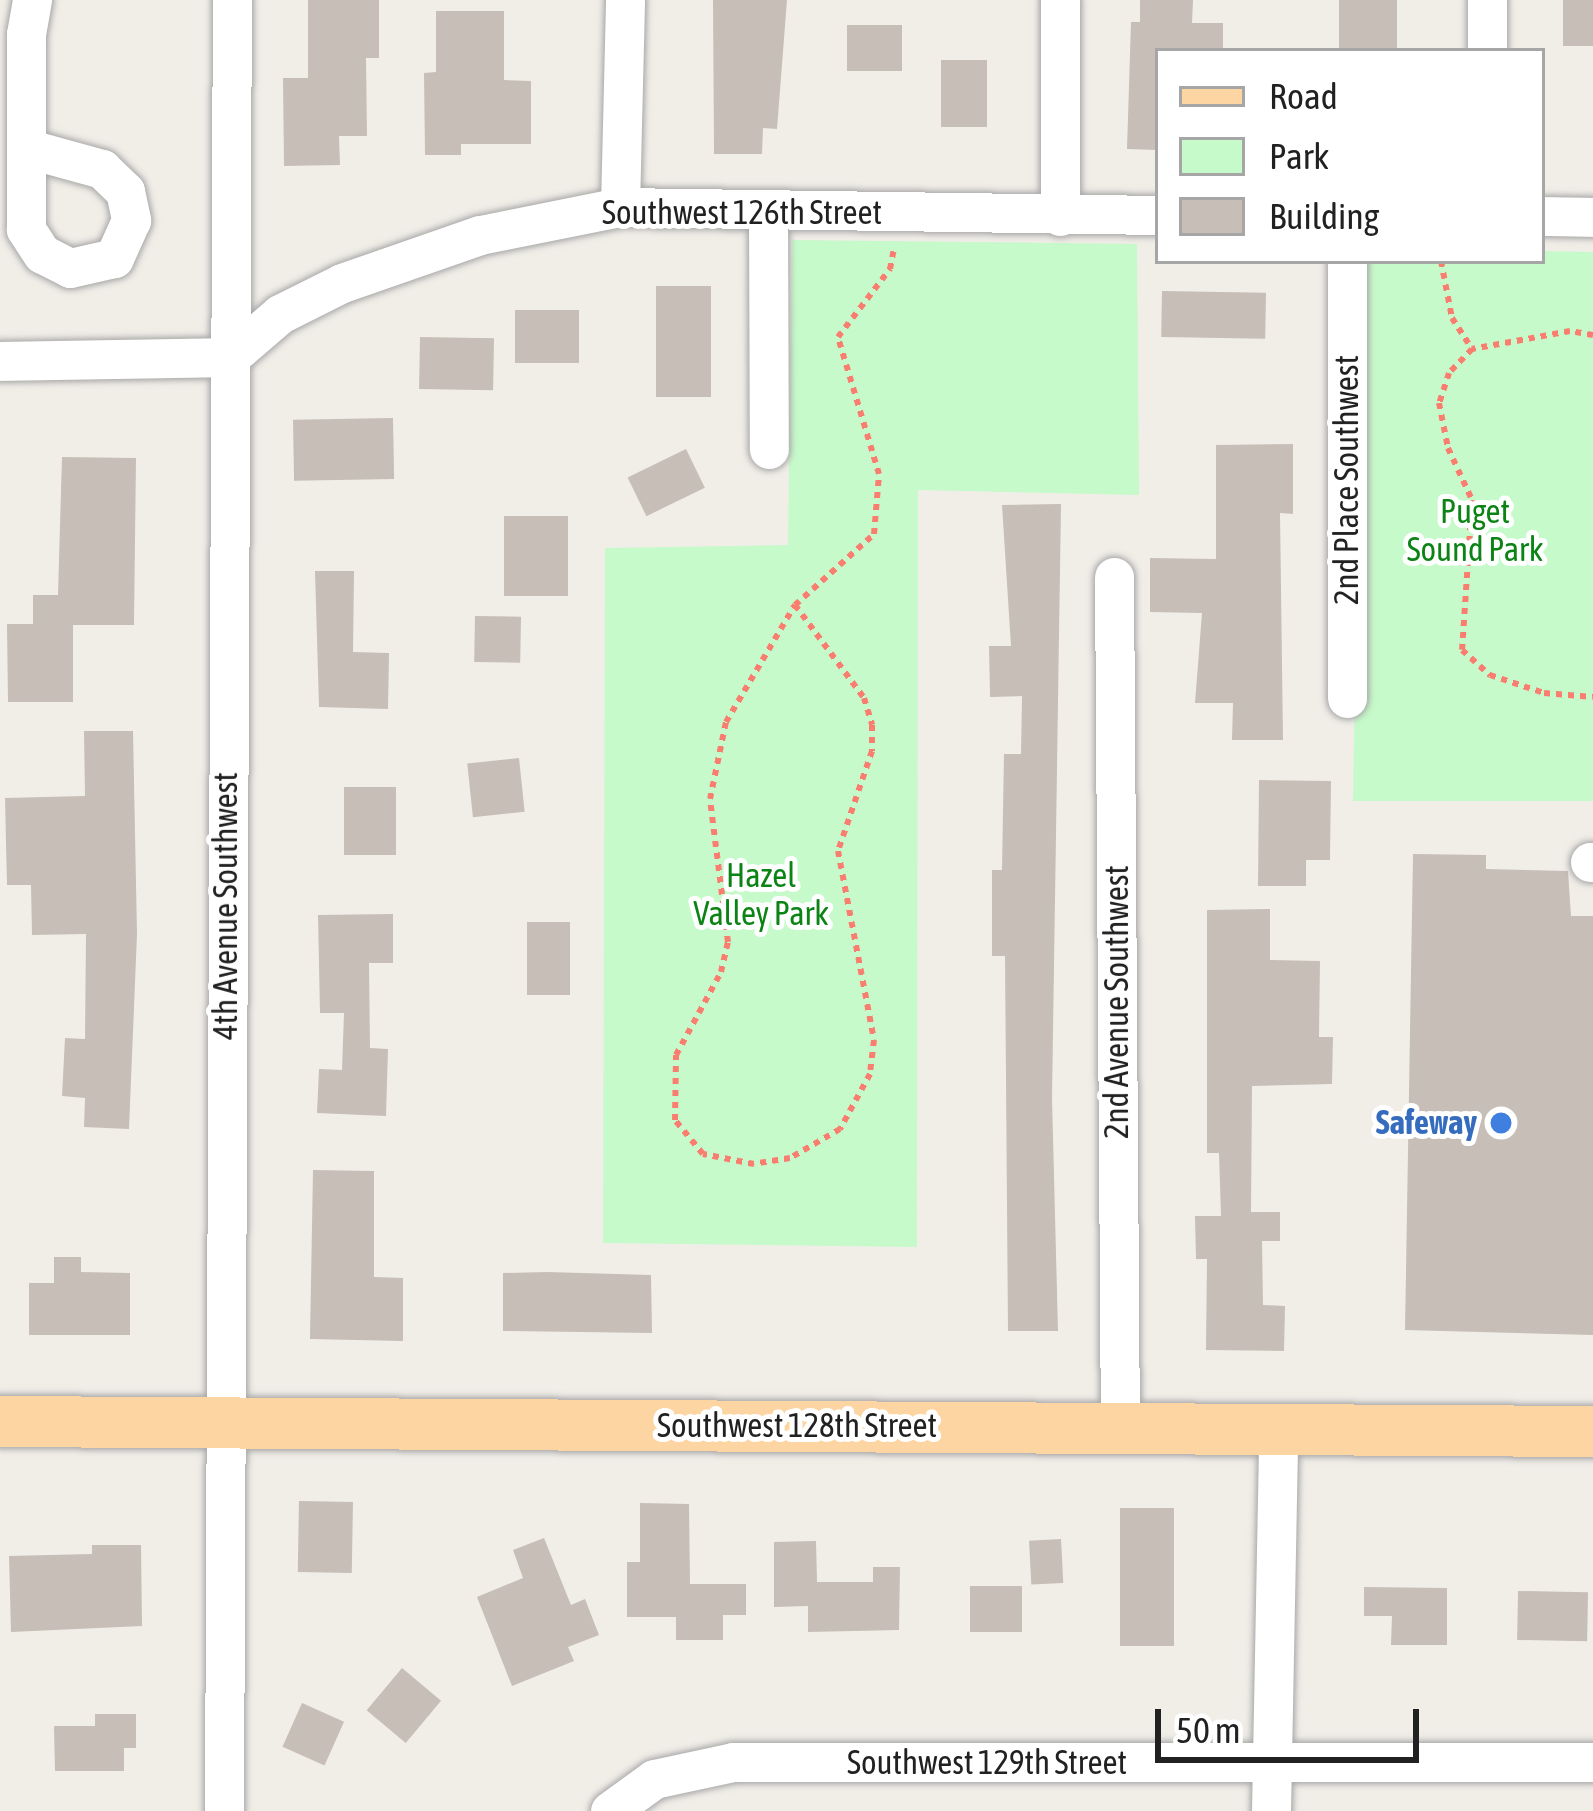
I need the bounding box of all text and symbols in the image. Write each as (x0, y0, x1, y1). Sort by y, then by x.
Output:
legend (1155, 48, 1545, 264)
text: Road (1269, 75, 1338, 117)
text: Park (1269, 135, 1329, 177)
street label: Southwest 126th Street (602, 193, 882, 233)
text: Building (1269, 195, 1379, 237)
street label: 2nd Place Southwest (1327, 355, 1367, 605)
park label: Puget Sound Park (1407, 492, 1543, 570)
street label: 4th Avenue Southwest (206, 772, 246, 1040)
park label: Hazel Valley Park (693, 856, 829, 934)
street label: 2nd Avenue Southwest (1097, 865, 1137, 1139)
place label: Safeway (1376, 1103, 1477, 1143)
marker: Safeway (1488, 1110, 1514, 1136)
street label: Southwest 128th Street (657, 1406, 937, 1446)
scale bar (1161, 1685, 1425, 1759)
text: 50 m (1176, 1709, 1241, 1751)
street label: Southwest 129th Street (847, 1743, 1127, 1783)

